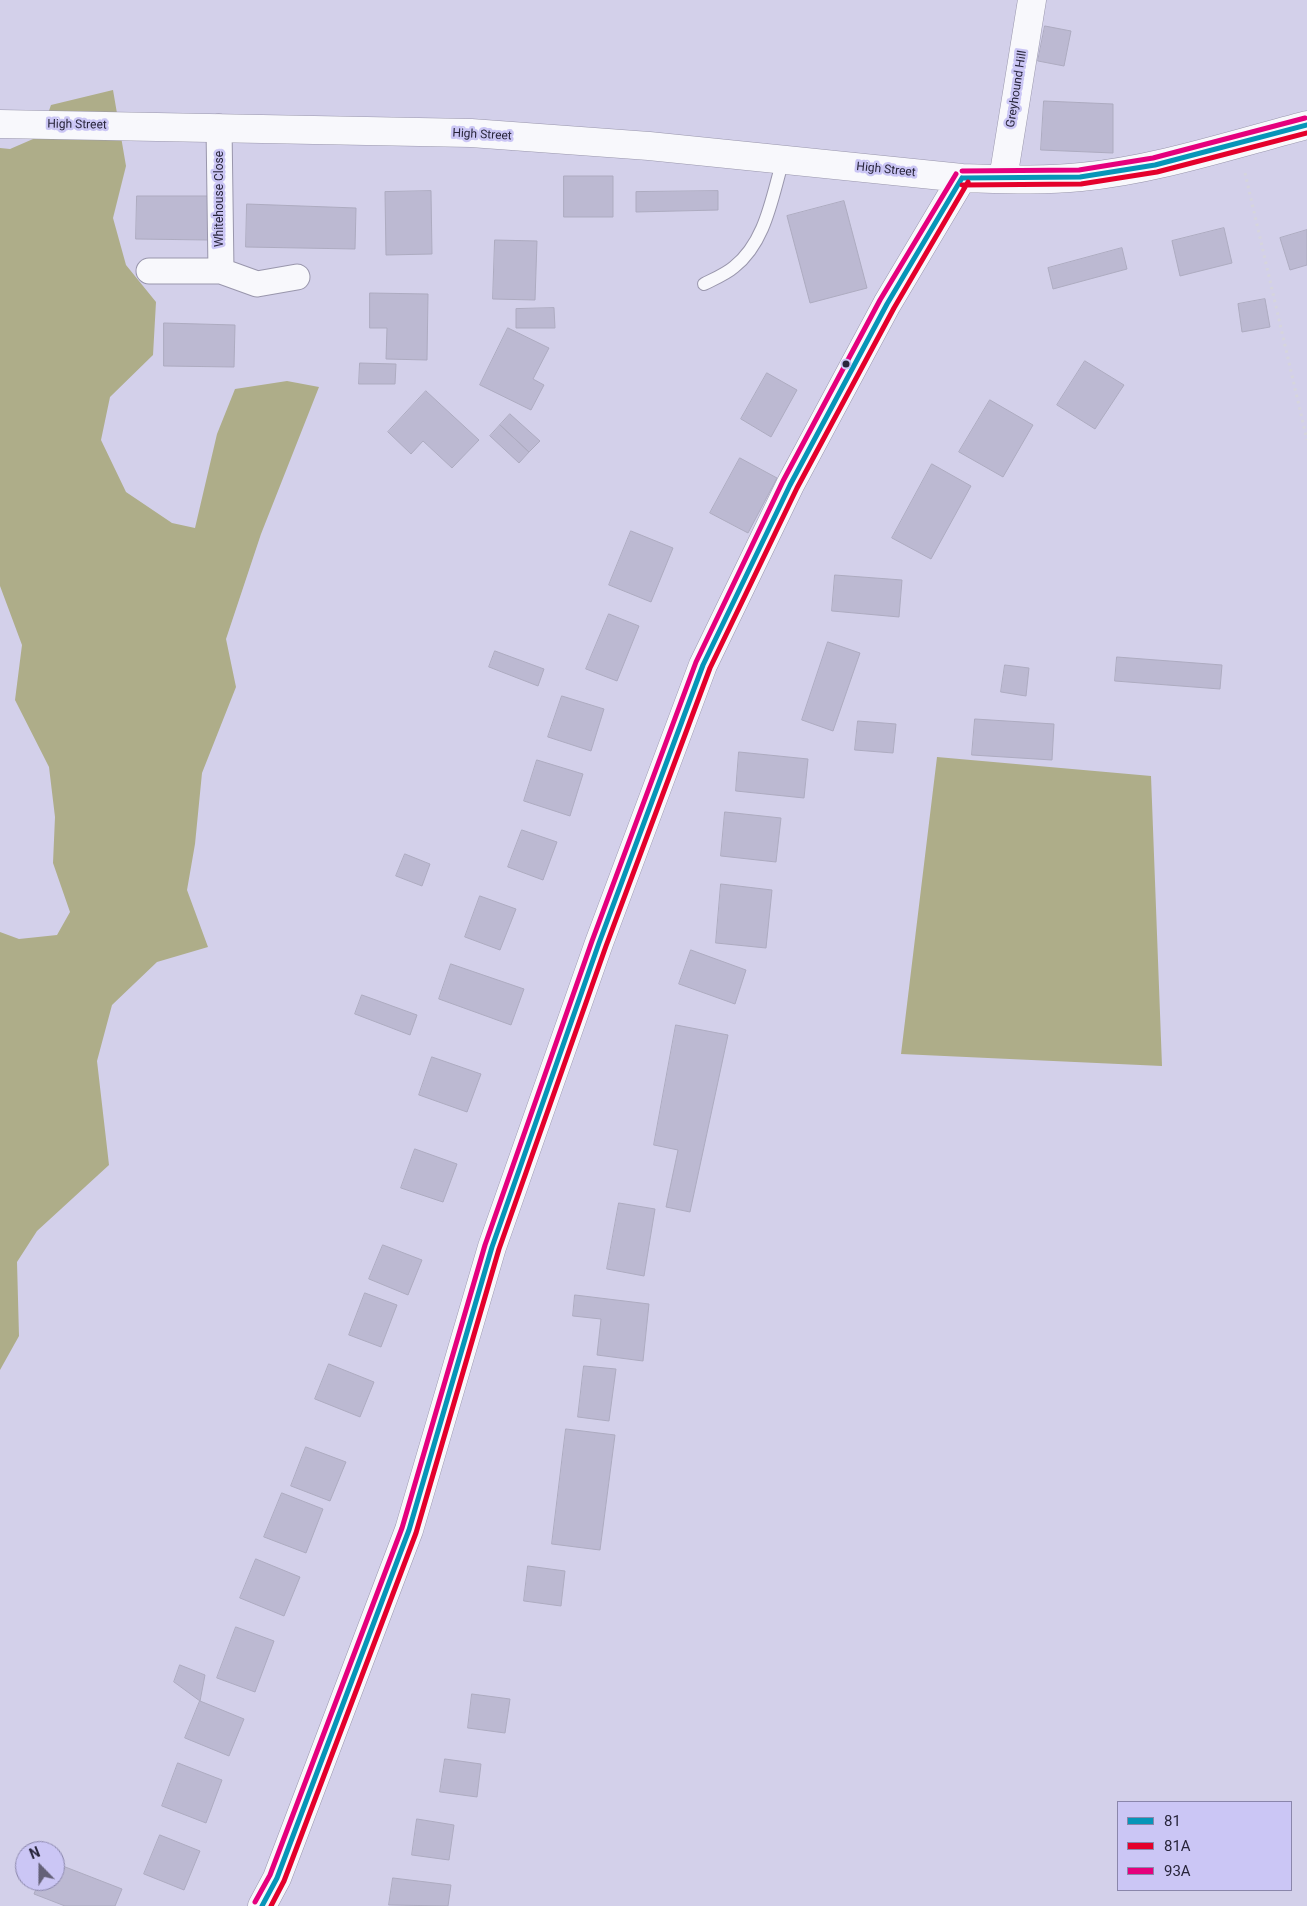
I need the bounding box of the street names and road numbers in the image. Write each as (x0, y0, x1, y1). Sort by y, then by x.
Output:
street label: Greyhound Hill (1004, 49, 1030, 129)
street label: High Street (47, 117, 107, 133)
street label: High Street (452, 126, 512, 144)
street label: Whitehouse Close (213, 151, 227, 247)
street label: High Street (856, 160, 916, 180)

